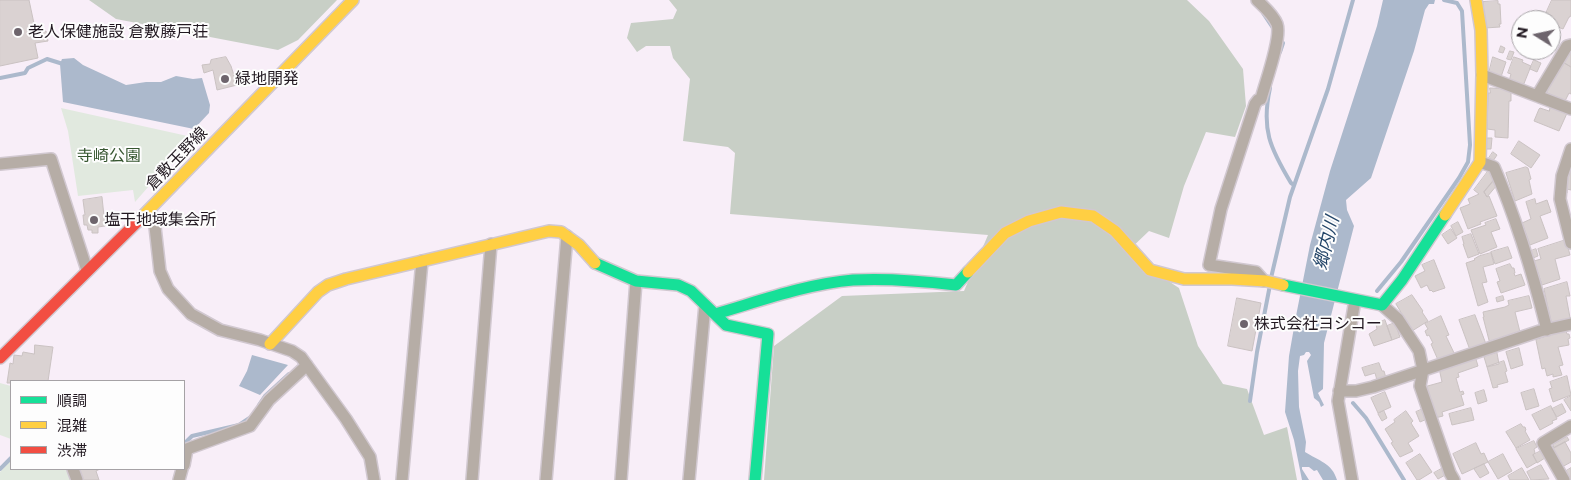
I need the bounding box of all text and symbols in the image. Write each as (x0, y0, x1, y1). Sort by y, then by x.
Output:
north arrow (1511, 10, 1561, 60)
place label: 老人保健施設 倉敷藤戸荘 (28, 22, 208, 42)
text: N (1512, 25, 1532, 40)
marker: 老人保健施設 倉敷藤戸荘 (12, 26, 24, 38)
place label: 緑地開発 (235, 69, 299, 89)
marker: 緑地開発 (219, 73, 231, 85)
street label: 倉敷玉野線 (142, 124, 212, 194)
park label: 寺崎公園 (77, 146, 141, 166)
place label: 塩干地域集会所 (104, 210, 216, 230)
marker: 塩干地域集会所 (88, 214, 100, 226)
water label: 郷内川 (1310, 214, 1344, 272)
place label: 株式会社ヨシコー (1254, 314, 1382, 334)
marker: 株式会社ヨシコー (1238, 318, 1250, 330)
legend (10, 380, 185, 470)
text: 順調 (57, 391, 87, 410)
text: 混雑 (57, 416, 87, 435)
text: 渋滞 (57, 441, 87, 460)

